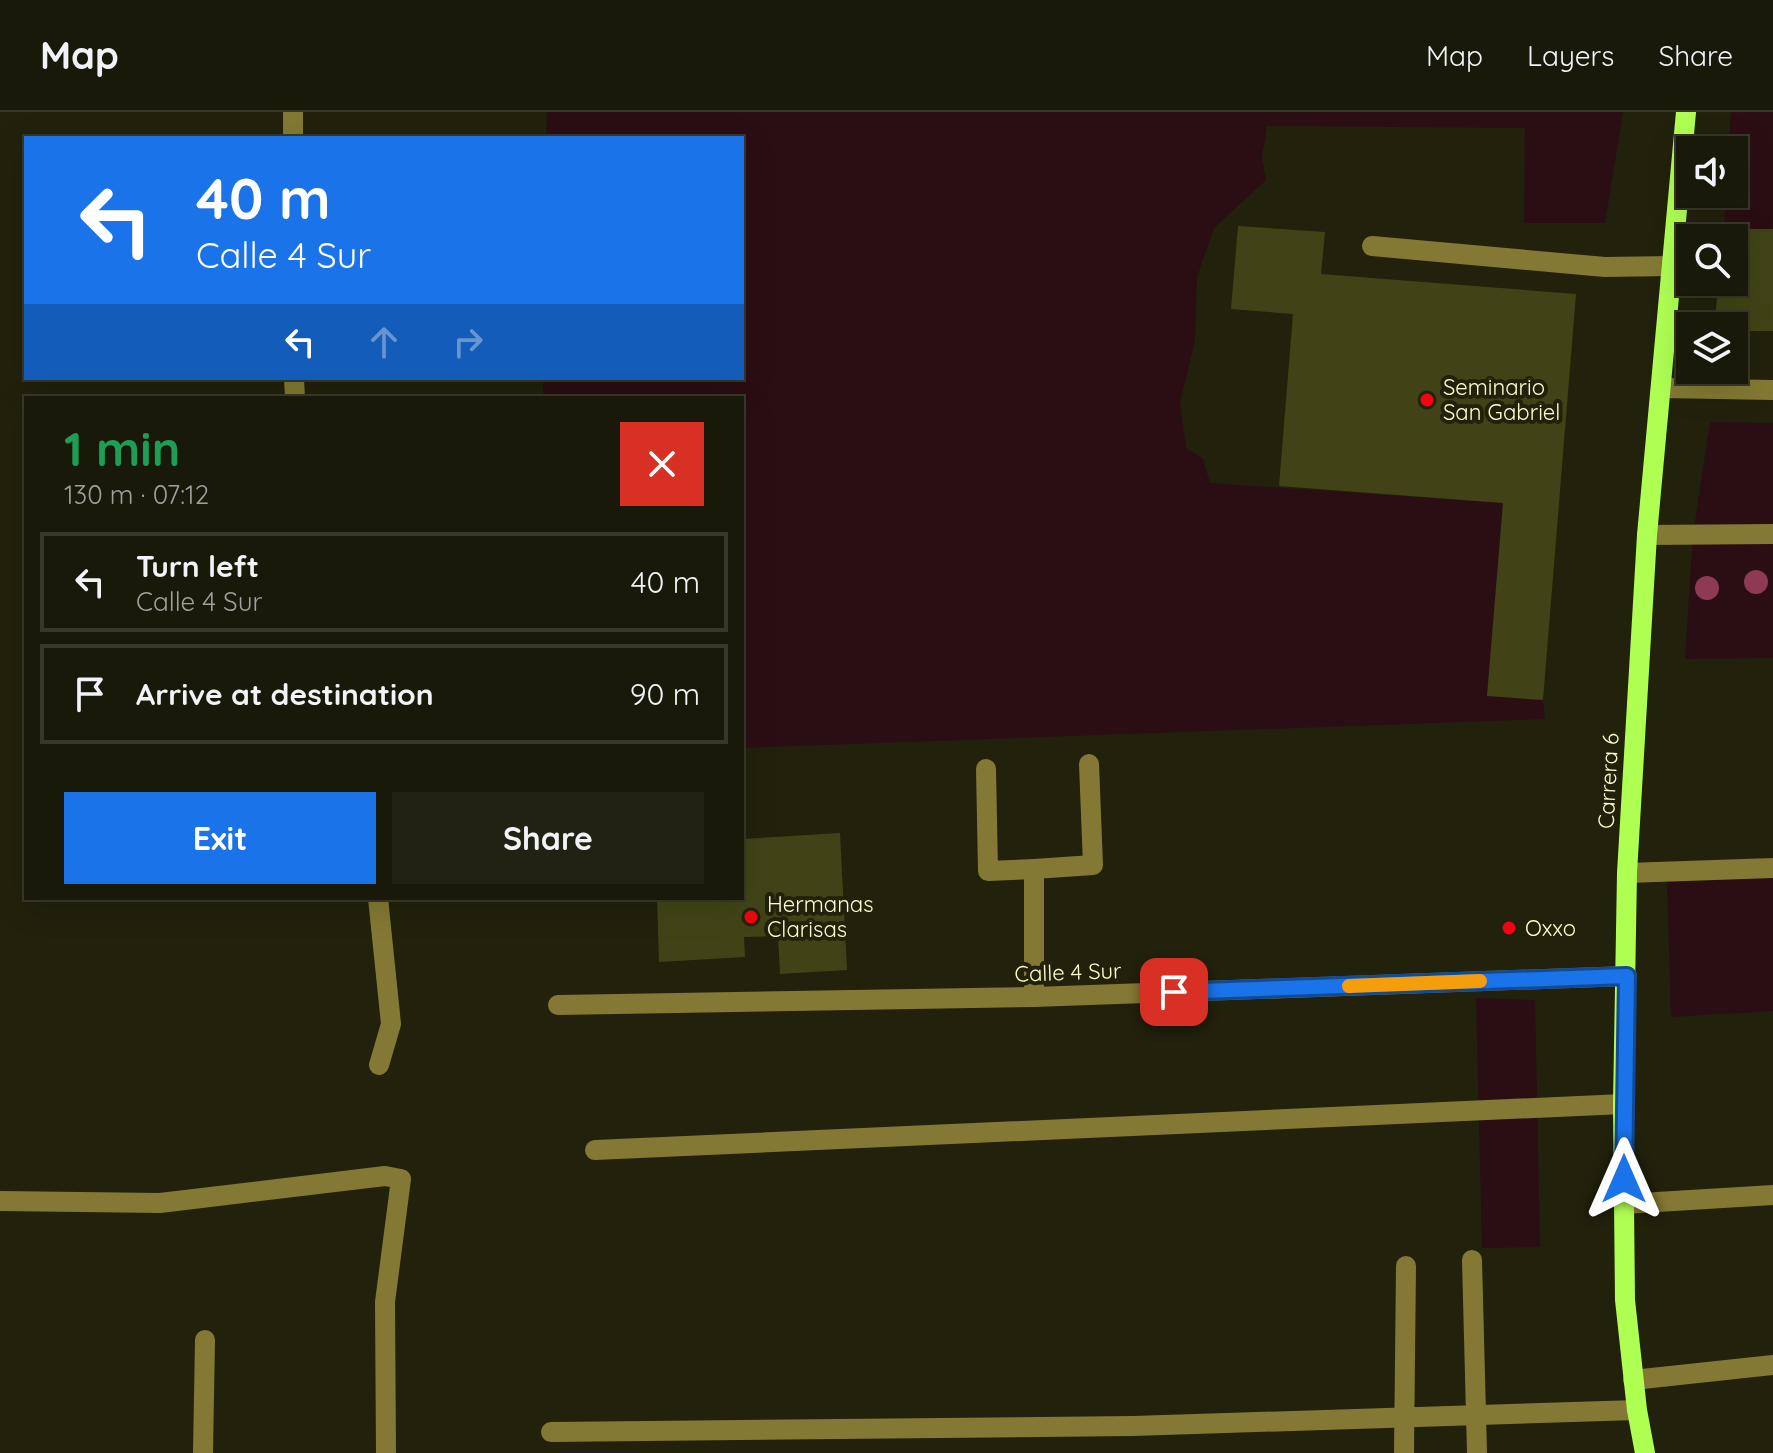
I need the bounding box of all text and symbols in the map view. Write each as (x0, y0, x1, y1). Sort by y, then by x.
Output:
text: Map (40, 31, 119, 79)
text: Map (1426, 38, 1483, 73)
text: Layers (1527, 38, 1614, 73)
text: Share (1658, 38, 1733, 73)
map controls (1676, 136, 1748, 384)
button: sound (1676, 136, 1748, 208)
text: 40 m (196, 163, 331, 233)
icon: left (64, 168, 168, 272)
button: search (1676, 224, 1748, 296)
text: Calle 4 Sur (196, 232, 371, 277)
button: layers (1676, 312, 1748, 384)
icon: left (278, 320, 322, 364)
icon: ahead (362, 320, 406, 364)
icon: right (446, 320, 490, 364)
place label: Seminario San Gabriel (1443, 373, 1560, 426)
marker: Seminario San Gabriel (1418, 391, 1436, 409)
text: 1 min (64, 418, 180, 478)
button: close (620, 422, 704, 506)
text: 130 m · 07:12 (64, 478, 209, 511)
text: Turn left (136, 547, 259, 585)
icon: left (68, 560, 112, 604)
text: 40 m (631, 563, 700, 601)
text: Calle 4 Sur (136, 585, 262, 618)
icon: arrive (68, 672, 112, 716)
text: Arrive at destination (136, 675, 434, 713)
text: 90 m (630, 675, 700, 713)
street label: Carrera 6 (1592, 732, 1625, 830)
button: Exit (64, 792, 376, 884)
button: Share (392, 792, 704, 884)
place label: Hermanas Clarisas (767, 890, 874, 943)
marker: Hermanas Clarisas (742, 908, 760, 926)
place label: Oxxo (1525, 914, 1576, 942)
marker: Oxxo (1500, 919, 1518, 937)
street label: Calle 4 Sur (1014, 956, 1122, 988)
pin (1140, 958, 1208, 1026)
icon: arrive (1152, 970, 1196, 1014)
position arrow (1582, 1137, 1666, 1221)

